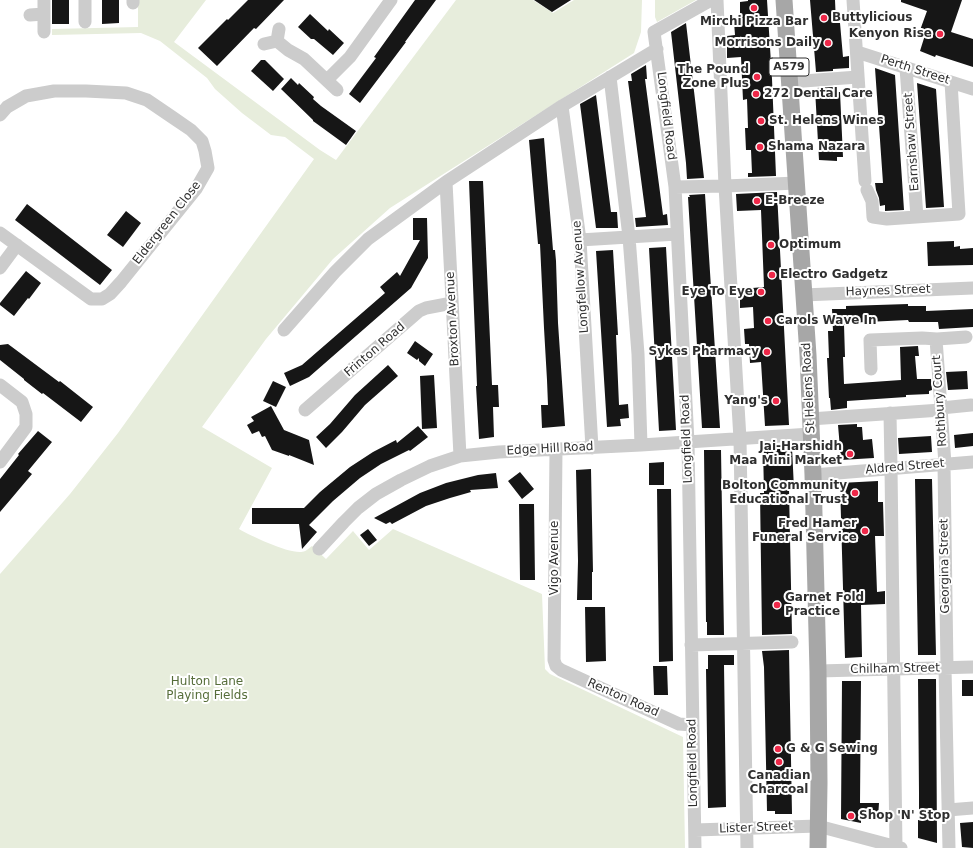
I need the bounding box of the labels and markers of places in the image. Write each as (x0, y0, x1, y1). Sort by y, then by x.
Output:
marker: Mirchi Pizza Bar (749, 3, 759, 13)
place label: Buttylicious (832, 11, 912, 25)
marker: Buttylicious (819, 13, 829, 23)
place label: Mirchi Pizza Bar (700, 15, 808, 29)
place label: Kenyon Rise (849, 27, 932, 41)
marker: Kenyon Rise (935, 29, 945, 39)
place label: Morrisons Daily (715, 36, 820, 50)
marker: Morrisons Daily (823, 38, 833, 48)
place label: The Pound Zone Plus (677, 63, 749, 91)
marker: The Pound Zone Plus (752, 72, 762, 82)
place label: 272 Dental Care (764, 87, 873, 101)
marker: 272 Dental Care (751, 89, 761, 99)
place label: St. Helens Wines (769, 114, 884, 128)
marker: St. Helens Wines (756, 116, 766, 126)
place label: Shama Nazara (768, 140, 865, 154)
marker: Shama Nazara (755, 142, 765, 152)
place label: E-Breeze (765, 194, 825, 208)
marker: E-Breeze (752, 196, 762, 206)
place label: Optimum (779, 238, 841, 252)
marker: Optimum (766, 240, 776, 250)
place label: Electro Gadgetz (780, 268, 888, 282)
marker: Electro Gadgetz (767, 270, 777, 280)
place label: Eye To Eye (681, 285, 753, 299)
marker: Eye To Eye (756, 287, 766, 297)
place label: Carols Wave In (776, 314, 877, 328)
marker: Carols Wave In (763, 316, 773, 326)
place label: Sykes Pharmacy (649, 345, 759, 359)
marker: Sykes Pharmacy (762, 347, 772, 357)
place label: Yang's (724, 394, 768, 408)
marker: Yang's (771, 396, 781, 406)
place label: Jai-Harshidh Maa Mini Market (729, 440, 842, 468)
marker: Jai-Harshidh Maa Mini Market (845, 449, 855, 459)
place label: Bolton Community Educational Trust (722, 479, 847, 507)
marker: Bolton Community Educational Trust (850, 488, 860, 498)
place label: Fred Hamer Funeral Service (752, 517, 857, 545)
marker: Fred Hamer Funeral Service (860, 526, 870, 536)
place label: Garnet Fold Practice (785, 591, 864, 619)
marker: Garnet Fold Practice (772, 600, 782, 610)
place label: G & G Sewing (786, 742, 878, 756)
marker: G & G Sewing (773, 744, 783, 754)
marker: Canadian Charcoal (774, 757, 784, 767)
place label: Canadian Charcoal (748, 769, 810, 797)
place label: Shop 'N' Stop (859, 809, 950, 823)
marker: Shop 'N' Stop (846, 811, 856, 821)

